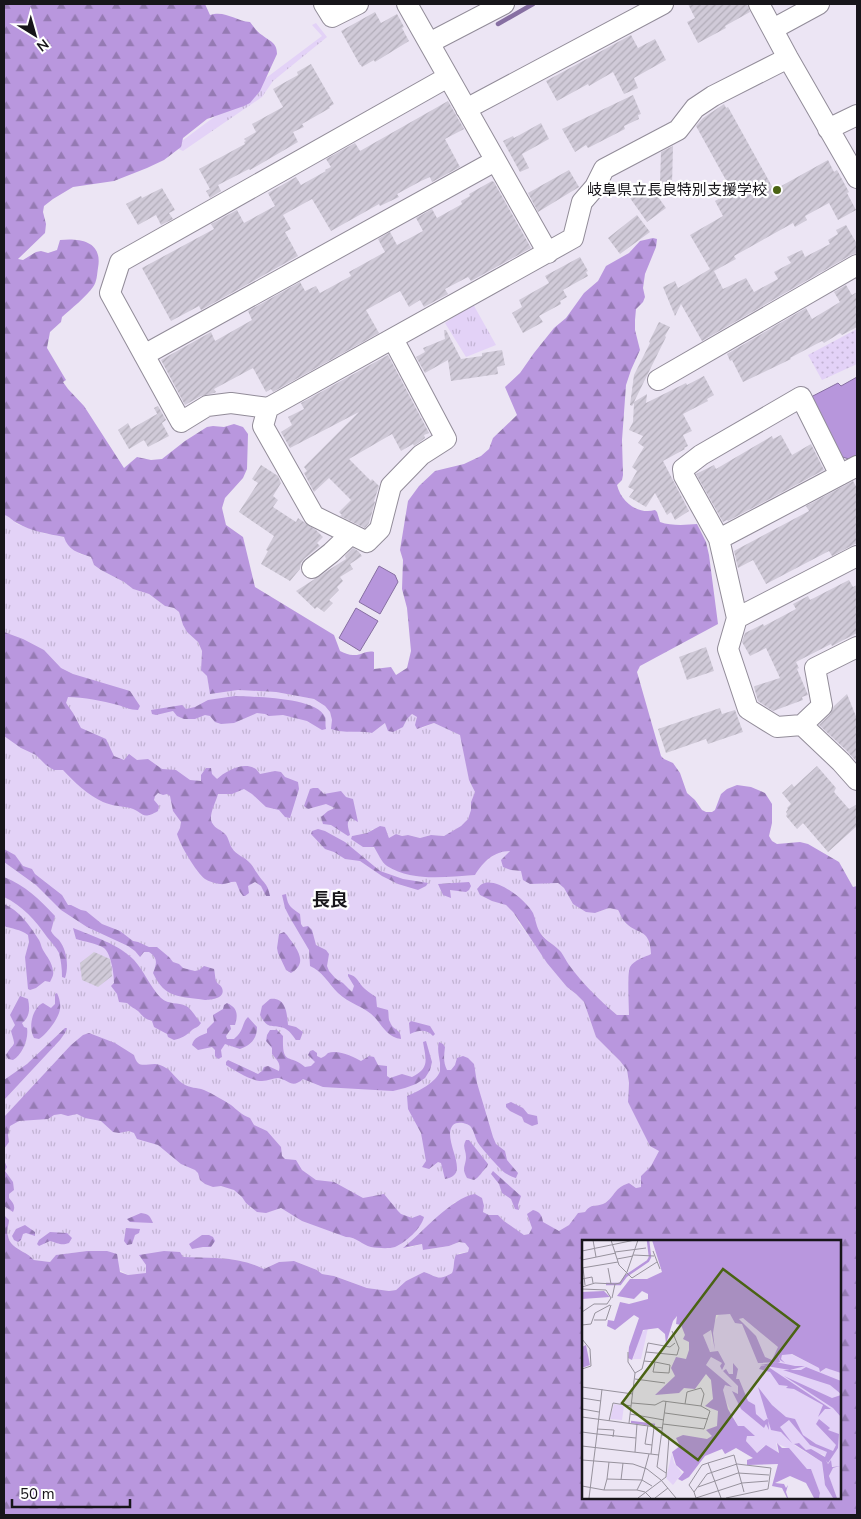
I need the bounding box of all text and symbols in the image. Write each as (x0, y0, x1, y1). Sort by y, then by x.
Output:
north arrow (10, 10, 60, 60)
text: N (33, 34, 52, 56)
place label: 岐阜県立長良特別支援学校 (587, 180, 767, 200)
marker: 岐阜県立長良特別支援学校 (771, 184, 783, 196)
district label: 長良 (312, 888, 348, 912)
inset map (582, 1240, 841, 1499)
scale bar (12, 1476, 130, 1508)
text: 50 m (20, 1484, 55, 1504)

